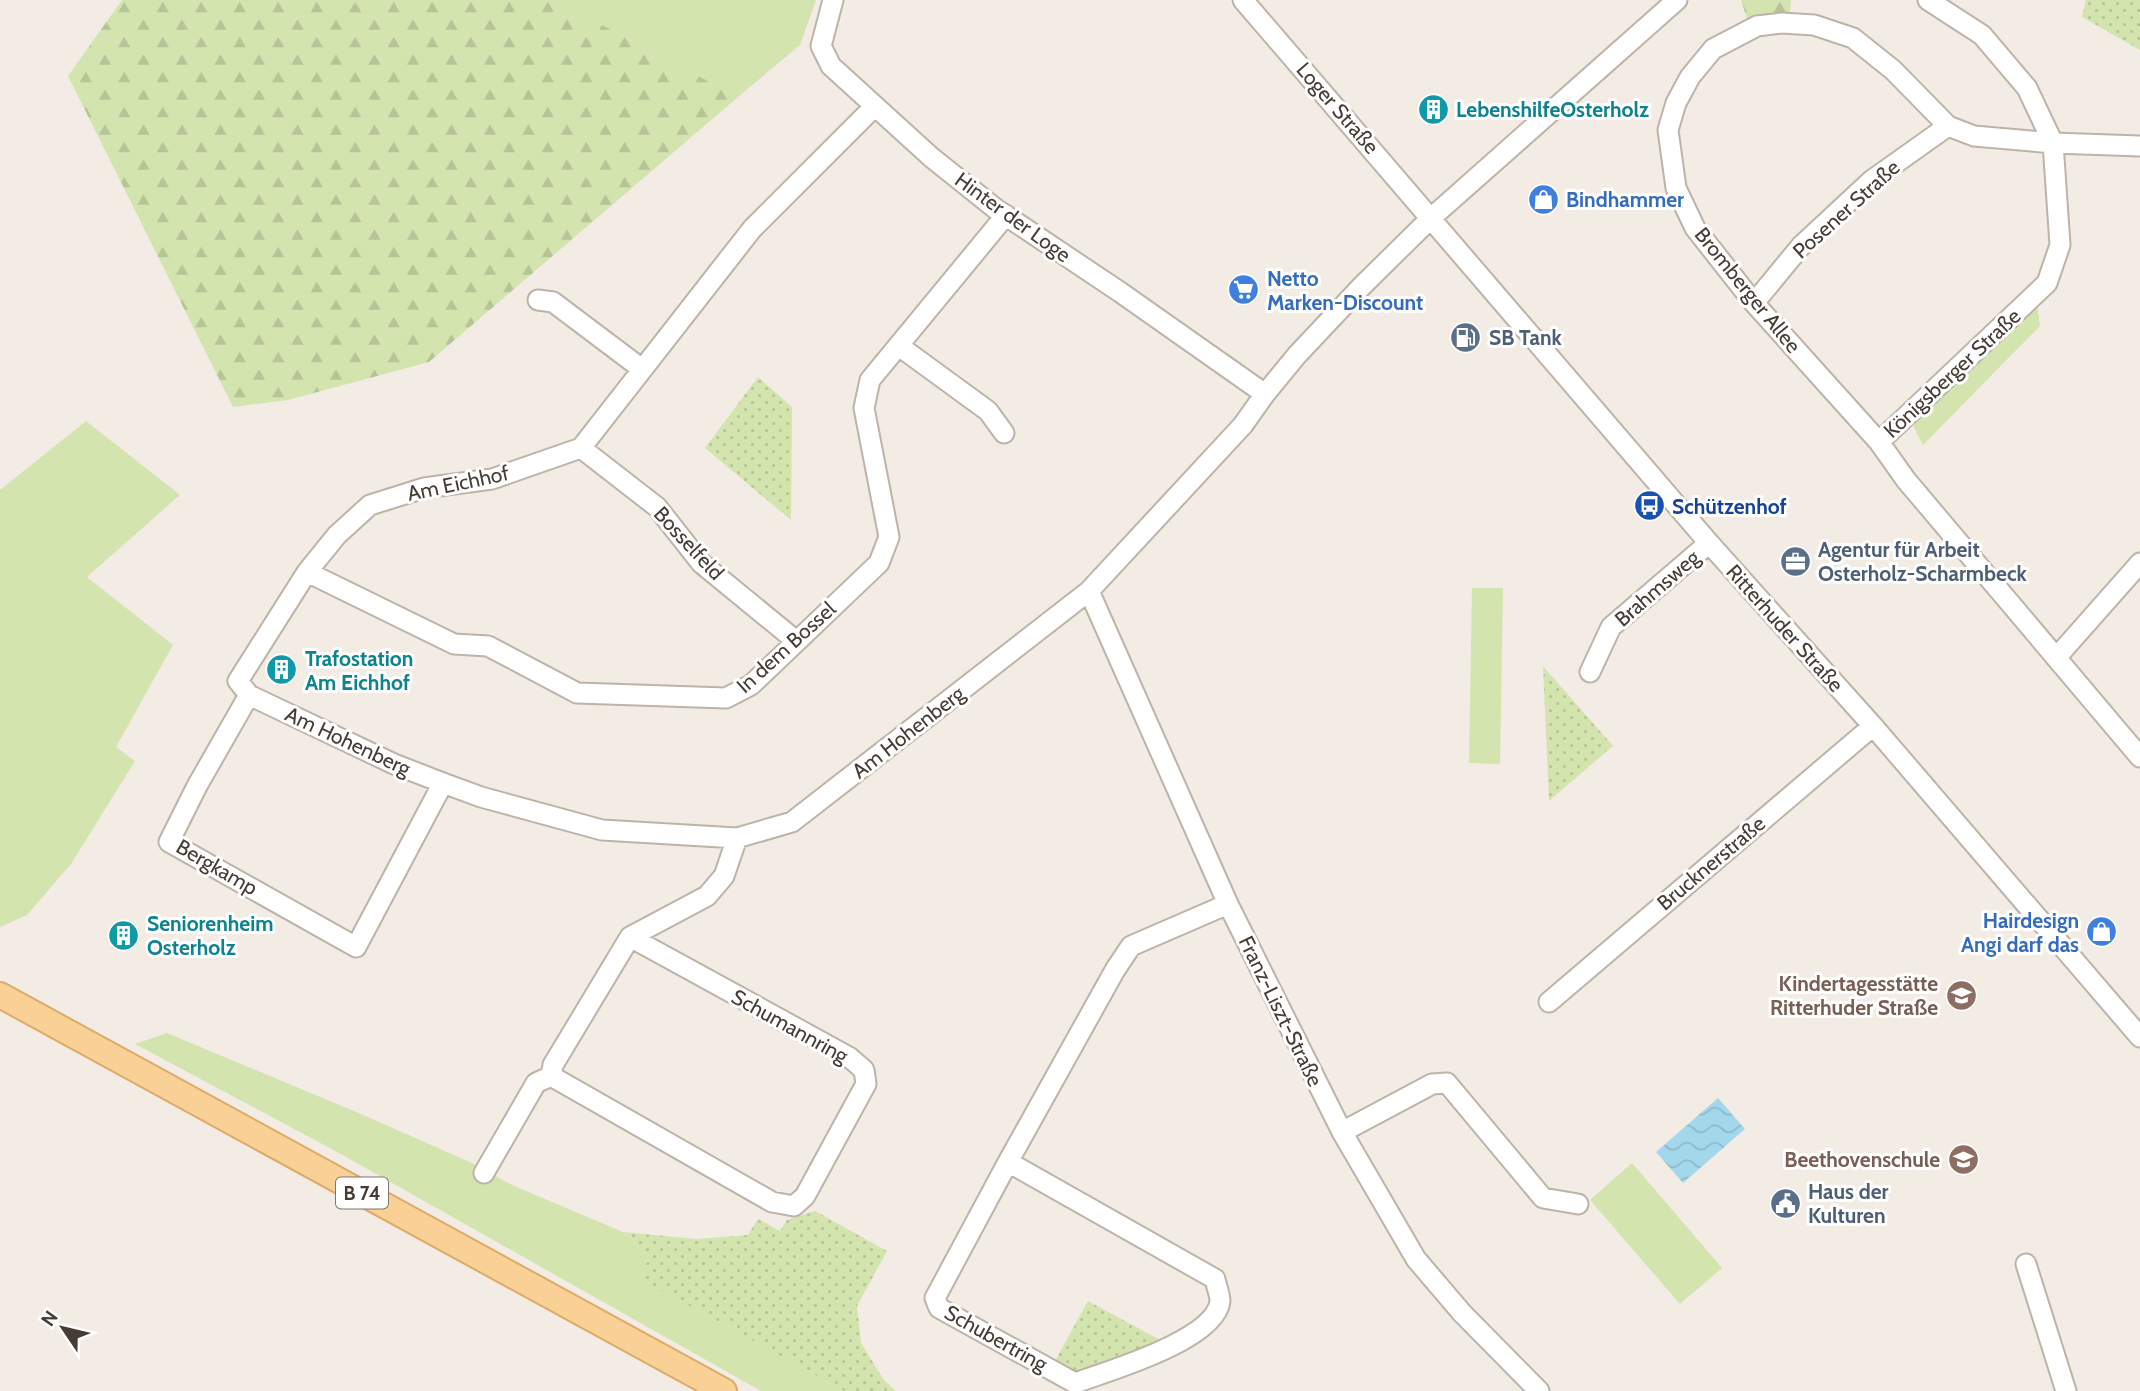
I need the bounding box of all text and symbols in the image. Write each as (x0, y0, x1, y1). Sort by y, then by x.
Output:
street label: Loger Straße (1292, 57, 1385, 159)
building icon: LebenshilfeOsterholz (1416, 92, 1450, 126)
place label: LebenshilfeOsterholz (1456, 97, 1649, 122)
street label: Posener Straße (1787, 154, 1905, 263)
street label: Hinter der Loge (950, 167, 1076, 267)
shop icon: Bindhammer (1526, 182, 1560, 216)
place label: Bindhammer (1566, 187, 1684, 212)
street label: Bromberger Allee (1690, 222, 1806, 358)
place label: Netto Marken-Discount (1267, 266, 1423, 315)
supermarket icon: Netto Marken-Discount (1227, 273, 1261, 307)
street label: Königsberger Straße (1878, 303, 2026, 443)
fuel station icon: SB Tank (1449, 320, 1483, 354)
place label: SB Tank (1489, 325, 1563, 350)
street label: Am Eichhof (405, 460, 511, 506)
bus stop icon: Schützenhof (1632, 489, 1666, 523)
place label: Schützenhof (1672, 494, 1787, 519)
street label: Bosselfeld (649, 501, 729, 585)
place label: Agentur für Arbeit Osterholz-Scharmbeck (1818, 537, 2027, 586)
street label: Brahmsweg (1610, 544, 1705, 631)
office icon: Agentur für Arbeit Osterholz-Scharmbeck (1778, 544, 1812, 578)
street label: Ritterhuder Straße (1721, 559, 1849, 697)
street label: In dem Bossel (731, 596, 841, 698)
place label: Trafostation Am Eichhof (305, 646, 413, 695)
building icon: Trafostation Am Eichhof (265, 653, 299, 687)
street label: Am Hohenberg (847, 680, 969, 784)
street label: Am Hohenberg (281, 701, 415, 781)
street label: Brucknerstraße (1652, 810, 1770, 915)
street label: Bergkamp (172, 834, 262, 900)
place label: Hairdesign Angi darf das (1961, 908, 2079, 957)
place label: Seniorenheim Osterholz (147, 911, 273, 960)
shop icon: Hairdesign Angi darf das (2085, 915, 2119, 949)
building icon: Seniorenheim Osterholz (107, 918, 141, 952)
street label: Franz-Liszt-Straße (1234, 932, 1328, 1091)
place label: Kindertagesstätte Ritterhuder Straße (1770, 971, 1938, 1020)
school or university icon: Kindertagesstätte Ritterhuder Straße (1944, 978, 1978, 1012)
street label: Schumannring (727, 984, 853, 1069)
school or university icon: Beethovenschule (1946, 1142, 1980, 1176)
place label: Beethovenschule (1784, 1147, 1940, 1172)
road number: B 74 (336, 1177, 388, 1208)
place label: Haus der Kulturen (1808, 1179, 1888, 1228)
public building icon: Haus der Kulturen (1768, 1186, 1802, 1220)
north arrow (28, 1293, 98, 1363)
street label: Schubertring (940, 1300, 1052, 1377)
text: N (36, 1306, 63, 1331)

